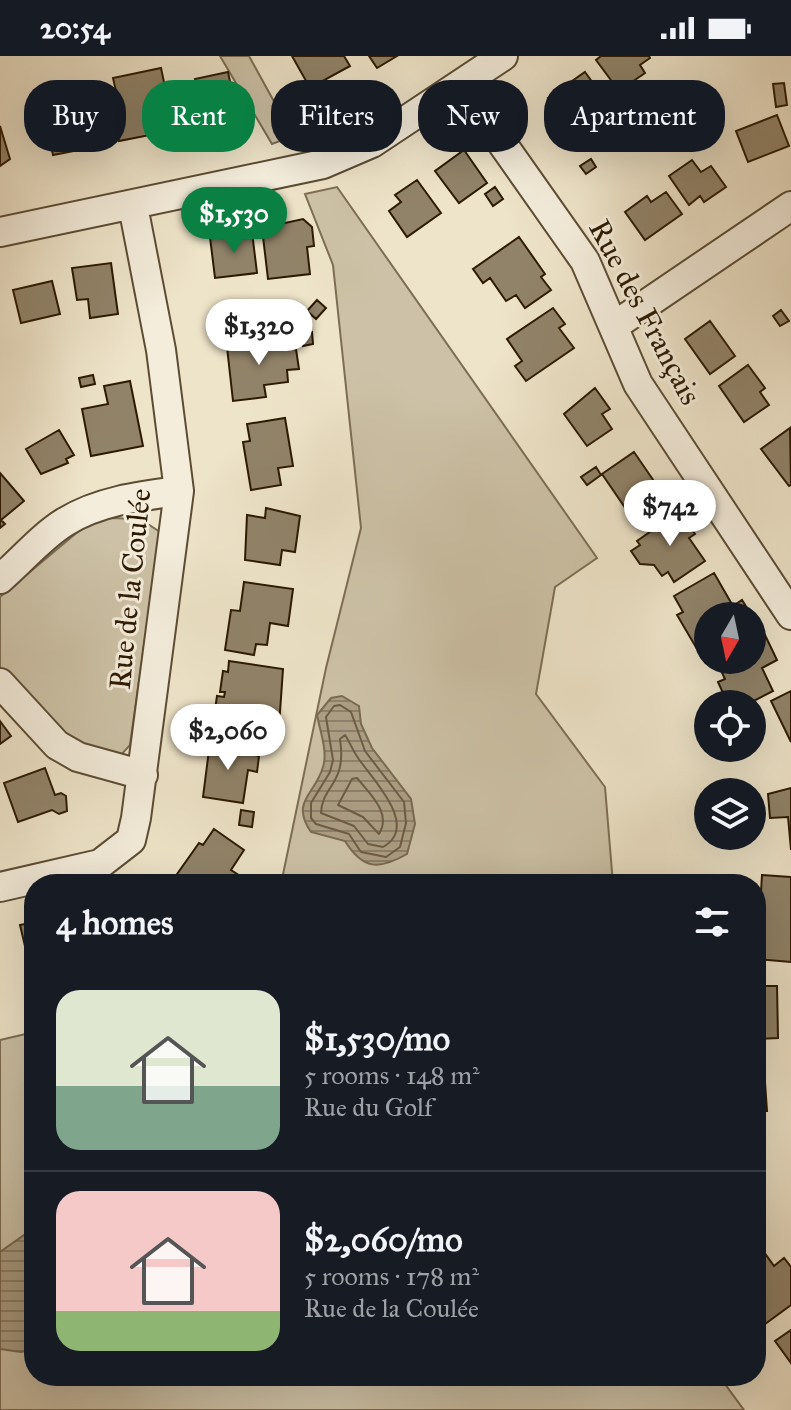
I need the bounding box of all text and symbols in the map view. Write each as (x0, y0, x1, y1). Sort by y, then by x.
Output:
text: 20:54 (40, 10, 110, 46)
chip: Buy (24, 80, 126, 152)
chip: Rent (142, 80, 255, 152)
chip: Filters (271, 80, 402, 152)
chip: New (418, 80, 528, 152)
chip: Apartment (544, 80, 725, 152)
pin: $1,530 (169, 187, 299, 255)
text: $1,530 (199, 197, 269, 229)
street label: Rue des Français (581, 213, 709, 411)
pin: $1,320 (194, 299, 324, 367)
text: $1,320 (224, 309, 294, 341)
pin: $742 (623, 480, 717, 548)
street label: Rue de la Coulée (102, 487, 158, 691)
text: $742 (642, 490, 698, 522)
north arrow (694, 602, 766, 674)
map controls (694, 602, 766, 850)
button: locate (694, 690, 766, 762)
pin: $2,060 (163, 704, 293, 772)
text: $2,060 (188, 714, 268, 746)
button: layers (694, 778, 766, 850)
icon: filters (690, 900, 734, 944)
text: 4 homes (56, 902, 173, 943)
text: $1,530/mo (304, 1018, 450, 1059)
icon: home (120, 1022, 216, 1118)
text: 5 rooms · 148 m² (304, 1059, 480, 1091)
text: Rue du Golf (304, 1091, 433, 1123)
text: $2,060/mo (304, 1219, 463, 1260)
icon: home (120, 1223, 216, 1319)
text: 5 rooms · 178 m² (304, 1260, 479, 1292)
text: Rue de la Coulée (304, 1292, 479, 1324)

